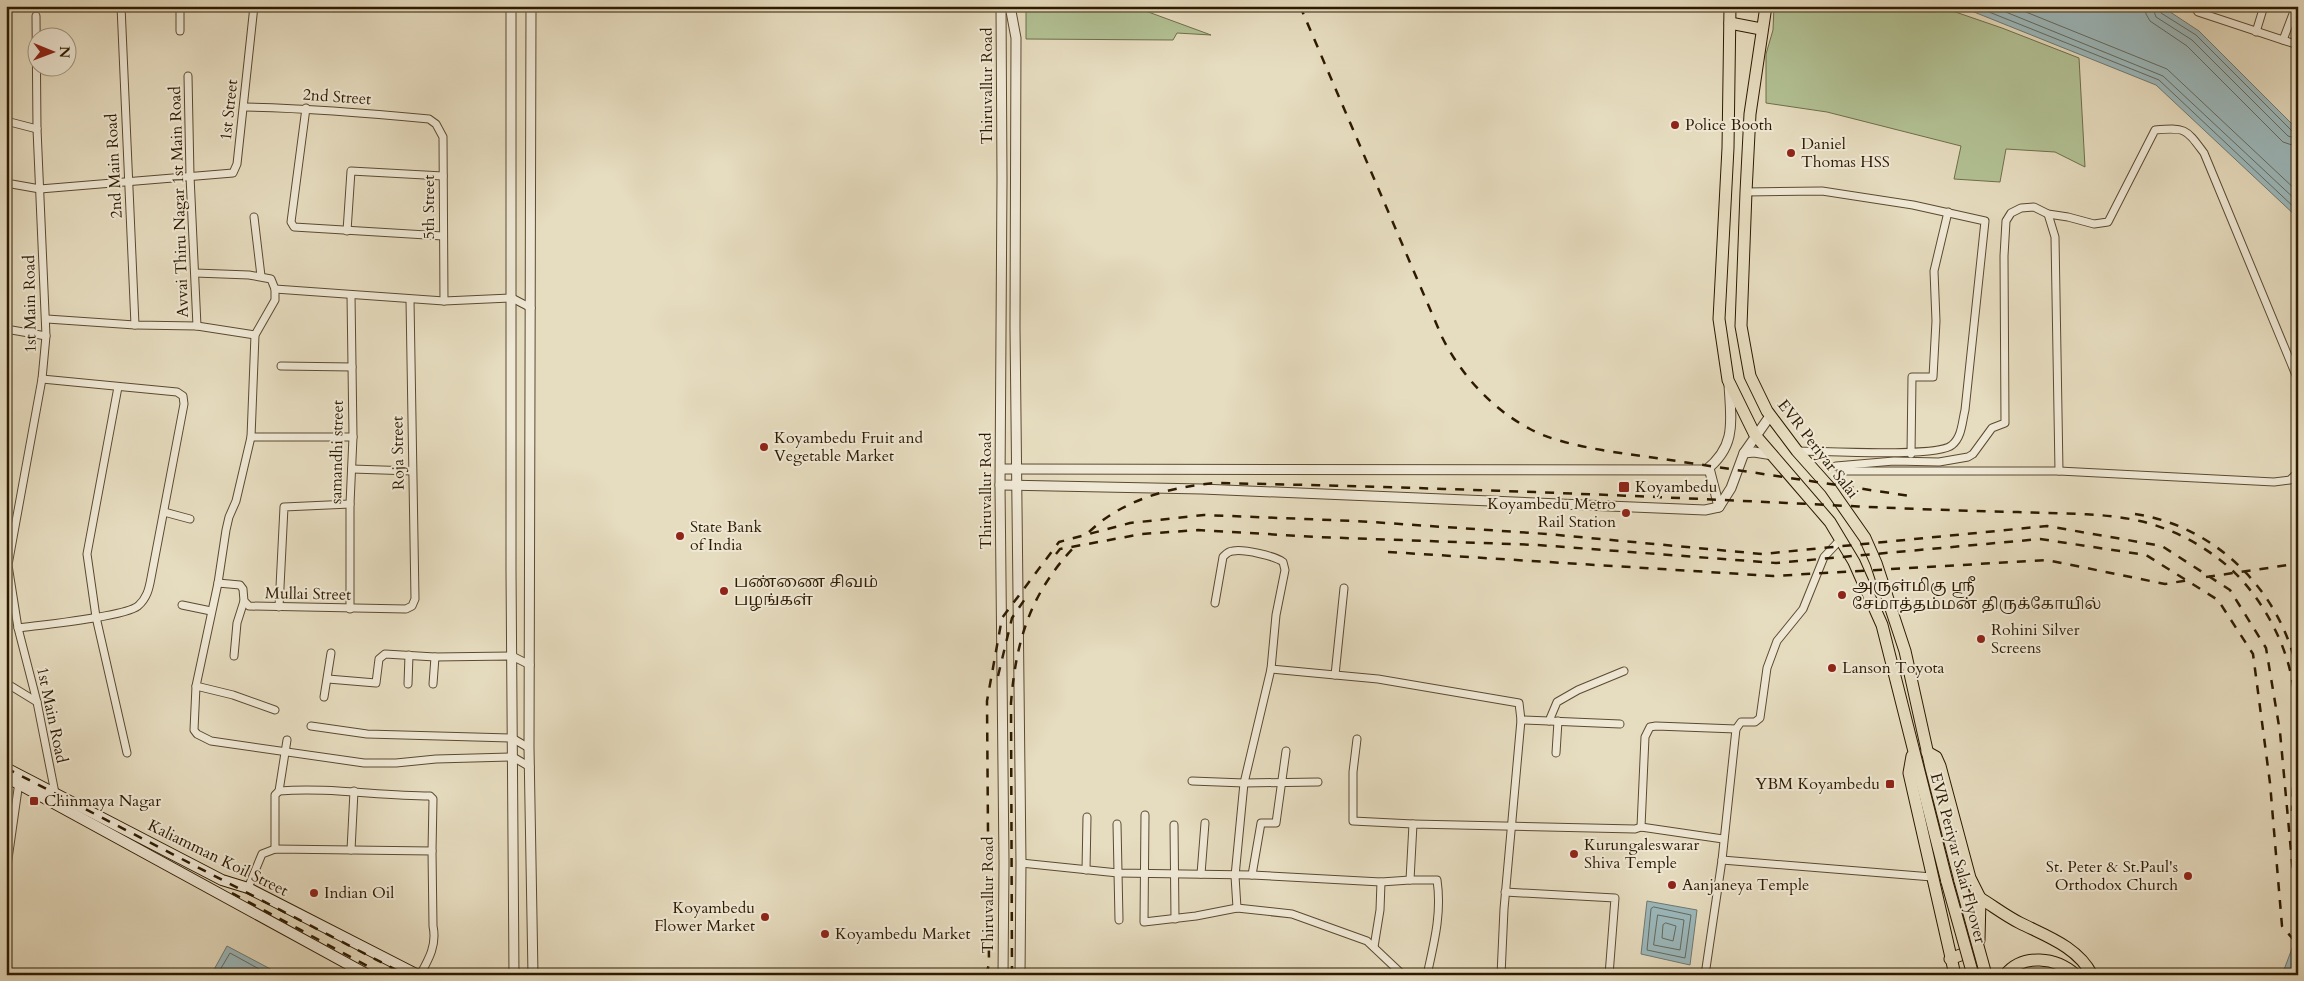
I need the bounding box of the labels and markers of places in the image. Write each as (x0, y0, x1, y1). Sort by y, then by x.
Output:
place label: Police Booth (1685, 114, 1773, 136)
marker: Police Booth (1669, 119, 1681, 131)
place label: Daniel Thomas HSS (1801, 133, 1890, 173)
marker: Daniel Thomas HSS (1785, 147, 1797, 159)
place label: Koyambedu Fruit and Vegetable Market (774, 427, 923, 467)
marker: Koyambedu Fruit and Vegetable Market (758, 441, 770, 453)
place label: Koyambedu (1635, 476, 1718, 498)
marker: Koyambedu (1617, 480, 1631, 494)
place label: Koyambedu Metro Rail Station (1487, 493, 1616, 533)
marker: Koyambedu Metro Rail Station (1620, 507, 1632, 519)
place label: State Bank of India (690, 516, 762, 556)
marker: State Bank of India (674, 530, 686, 542)
place label: பண்ணை சிவம் பழங்கள் (734, 571, 878, 611)
place label: அருள்மிகு ஸ்ரீ சேமாத்தம்மன் திருக்கோயில் (1852, 575, 2101, 615)
marker: பண்ணை சிவம் பழங்கள் (718, 585, 730, 597)
marker: அருள்மிகு ஸ்ரீ சேமாத்தம்மன் திருக்கோயில் (1836, 589, 1848, 601)
place label: Rohini Silver Screens (1991, 619, 2080, 659)
marker: Rohini Silver Screens (1975, 633, 1987, 645)
place label: Lanson Toyota (1842, 657, 1945, 679)
marker: Lanson Toyota (1826, 662, 1838, 674)
place label: YBM Koyambedu (1755, 773, 1880, 795)
marker: YBM Koyambedu (1884, 778, 1896, 790)
place label: Chinmaya Nagar (44, 790, 161, 812)
marker: Chinmaya Nagar (28, 795, 40, 807)
place label: Kurungaleswarar Shiva Temple (1584, 834, 1699, 874)
marker: Kurungaleswarar Shiva Temple (1568, 848, 1580, 860)
place label: St. Peter & St.Paul's Orthodox Church (2046, 856, 2178, 896)
marker: St. Peter & St.Paul's Orthodox Church (2182, 870, 2194, 882)
place label: Aanjaneya Temple (1682, 874, 1809, 896)
marker: Aanjaneya Temple (1666, 879, 1678, 891)
place label: Indian Oil (324, 882, 394, 904)
marker: Indian Oil (308, 887, 320, 899)
place label: Koyambedu Flower Market (654, 897, 755, 937)
marker: Koyambedu Flower Market (759, 911, 771, 923)
place label: Koyambedu Market (835, 923, 971, 945)
marker: Koyambedu Market (819, 928, 831, 940)

